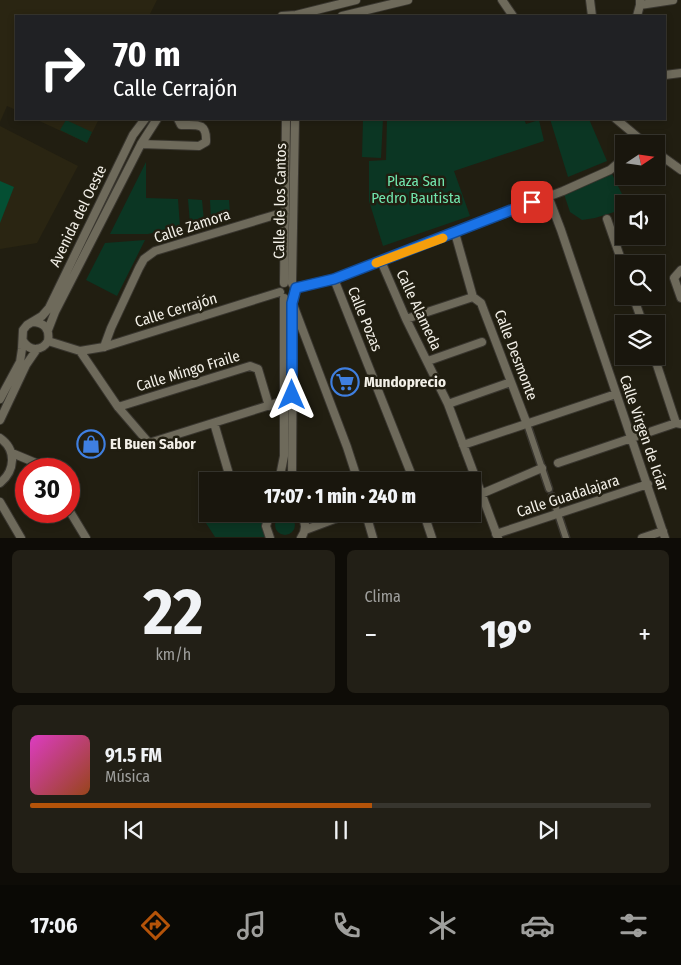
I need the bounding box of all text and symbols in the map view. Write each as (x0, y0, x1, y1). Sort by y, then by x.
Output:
text: 70 m (113, 33, 181, 75)
icon: right (30, 35, 95, 100)
text: Calle Cerrajón (113, 75, 238, 102)
north arrow (615, 135, 665, 185)
map controls (615, 135, 665, 365)
street label: Calle de los Cantos (270, 143, 290, 259)
street label: Avenida del Oeste (46, 162, 110, 270)
park label: Plaza San Pedro Bautista (371, 172, 461, 207)
pin (511, 181, 553, 223)
icon: arrive (518, 188, 546, 216)
button: sound (615, 195, 665, 245)
street label: Calle Zamora (152, 205, 232, 247)
button: search (615, 255, 665, 305)
street label: Calle Alameda (392, 267, 446, 353)
street label: Calle Pozas (344, 284, 386, 354)
street label: Calle Cerrajón (133, 289, 219, 331)
street label: Calle Desmonte (491, 307, 541, 403)
button: layers (615, 315, 665, 365)
street label: Calle Mingo Fraile (134, 347, 242, 395)
supermarket icon: Mundoprecio (330, 367, 360, 397)
position arrow (265, 368, 317, 420)
place label: Mundoprecio (364, 373, 446, 391)
street label: Calle Virgen de Icíar (616, 373, 672, 494)
shop icon: El Buen Sabor (76, 429, 106, 459)
place label: El Buen Sabor (110, 435, 196, 453)
speed limit sign: 30 (15, 458, 80, 523)
street label: Calle Guadalajara (514, 471, 622, 521)
text: 17:07 · 1 min · 240 m (264, 485, 416, 508)
text: 22 (143, 573, 203, 651)
text: Clima (365, 587, 401, 606)
text: 19° (481, 611, 535, 657)
text: − (365, 618, 377, 651)
text: + (638, 618, 651, 651)
text: km/h (155, 645, 191, 664)
text: 91.5 FM (105, 744, 162, 767)
text: Música (105, 767, 150, 786)
icon: previous (120, 816, 148, 844)
icon: pause (327, 816, 355, 844)
icon: next (534, 816, 562, 844)
icon: directions (138, 908, 173, 943)
icon: music (234, 908, 269, 943)
icon: phone (329, 908, 364, 943)
icon: climate (425, 908, 460, 943)
icon: car (520, 908, 555, 943)
icon: filters (616, 908, 651, 943)
text: 17:06 (30, 912, 78, 939)

